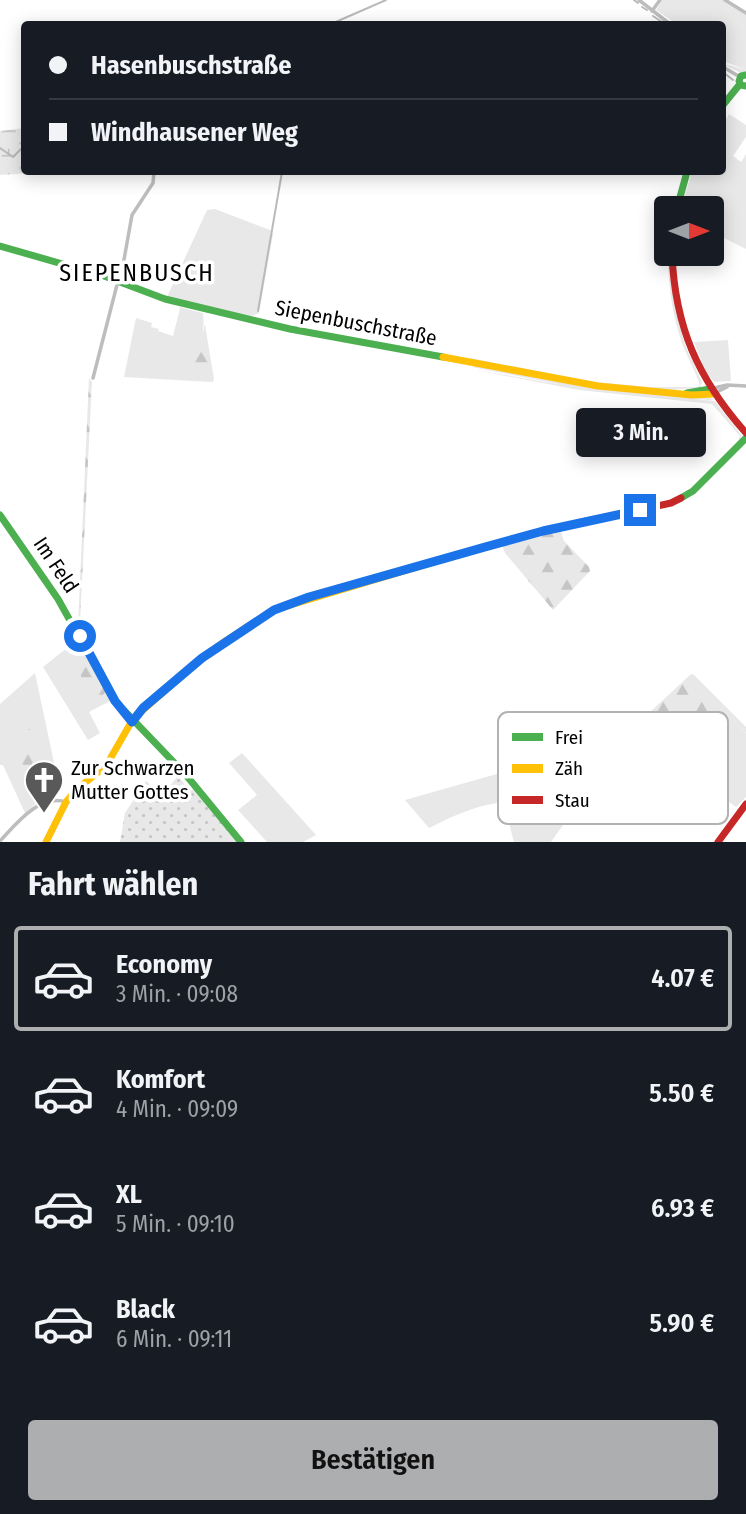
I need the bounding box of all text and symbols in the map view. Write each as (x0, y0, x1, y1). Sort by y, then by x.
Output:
text: Hasenbuschstraße (91, 50, 291, 81)
text: Windhausener Weg (91, 117, 298, 148)
north arrow (654, 196, 724, 266)
map controls (654, 196, 724, 266)
district label: SIEPENBUSCH (59, 259, 215, 287)
street label: Siepenbuschstraße (273, 295, 439, 351)
callout: 3 Min. (575, 408, 705, 458)
text: 3 Min. (613, 418, 669, 446)
route end (624, 494, 656, 526)
street label: Im Feld (28, 532, 84, 598)
route start (64, 620, 96, 652)
legend (498, 712, 728, 824)
text: Frei (555, 726, 583, 749)
place label: Zur Schwarzen Mutter Gottes (71, 755, 195, 805)
text: Zäh (555, 757, 583, 780)
church icon: Zur Schwarzen Mutter Gottes (23, 759, 65, 814)
text: Stau (555, 789, 590, 812)
text: Fahrt wählen (28, 865, 198, 903)
icon: car (32, 947, 95, 1010)
text: Economy (116, 949, 212, 980)
text: 4.07 € (651, 963, 714, 994)
text: 3 Min. · 09:08 (116, 980, 238, 1008)
icon: car (32, 1062, 95, 1125)
text: Komfort (116, 1064, 205, 1095)
text: 5.50 € (649, 1078, 714, 1109)
text: 4 Min. · 09:09 (116, 1095, 238, 1123)
icon: car (32, 1177, 95, 1240)
text: XL (116, 1179, 142, 1210)
text: 6.93 € (651, 1193, 714, 1224)
text: 5 Min. · 09:10 (116, 1210, 235, 1238)
icon: car (32, 1292, 95, 1355)
text: Black (116, 1294, 175, 1325)
text: 5.90 € (649, 1308, 714, 1339)
text: 6 Min. · 09:11 (116, 1325, 232, 1353)
button: Bestätigen (28, 1420, 718, 1500)

